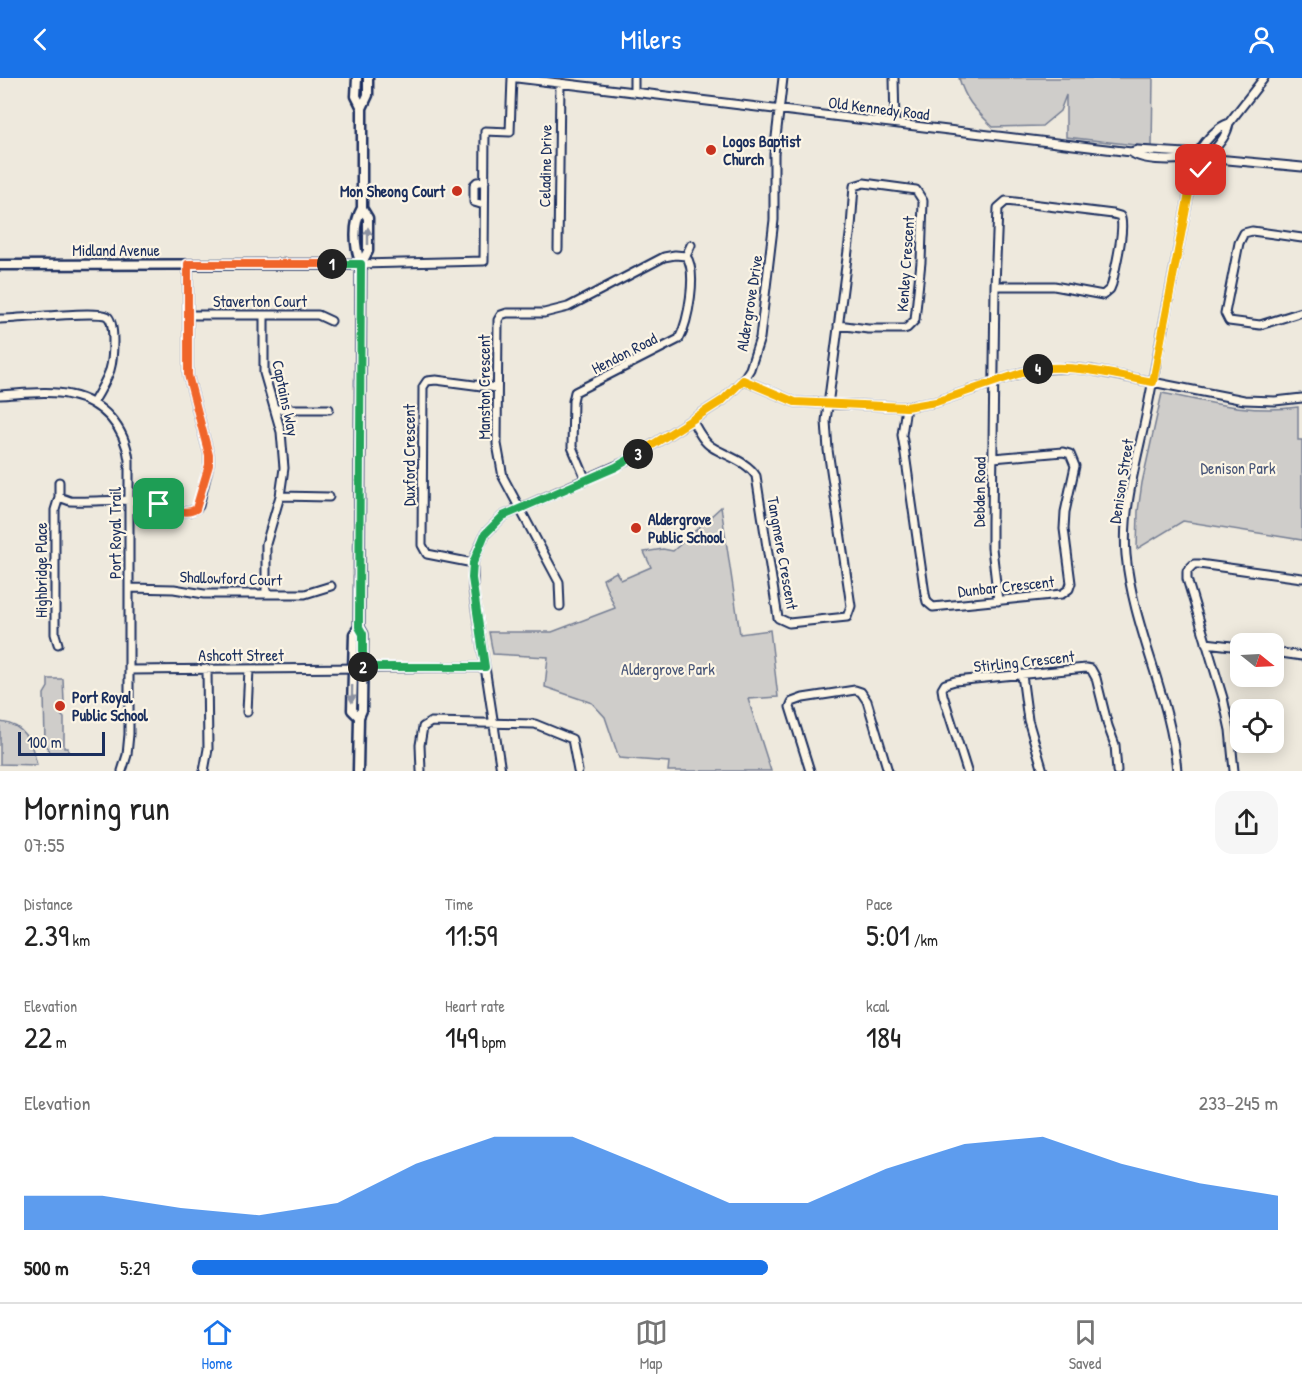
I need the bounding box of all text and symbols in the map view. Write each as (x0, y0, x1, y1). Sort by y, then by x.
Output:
text: Milers (621, 21, 681, 57)
icon: back (24, 23, 57, 56)
icon: person (1245, 23, 1278, 56)
street label: Old Kennedy Road (827, 91, 931, 125)
street label: Celadine Drive (533, 124, 557, 208)
place label: Logos Baptist Church (723, 130, 801, 170)
marker: Logos Baptist Church (704, 143, 718, 157)
pin (1175, 144, 1226, 195)
icon: check (1184, 153, 1217, 186)
place label: Mon Sheong Court (340, 180, 445, 203)
marker: Mon Sheong Court (450, 184, 464, 198)
street label: Kenley Crescent (891, 215, 919, 313)
one-way arrow (363, 226, 373, 245)
street label: Midland Avenue (72, 239, 160, 261)
pin: 1 (317, 249, 347, 279)
text: 1 (329, 253, 335, 275)
street label: Aldergrove Drive (731, 253, 768, 353)
street label: Staverton Court (213, 290, 308, 312)
street label: Hendon Road (587, 327, 661, 379)
street label: Manston Crescent (473, 334, 495, 439)
pin: 4 (1023, 354, 1053, 384)
street label: Captains Way (267, 358, 305, 438)
text: 4 (1035, 358, 1041, 380)
street label: Duxford Crescent (398, 403, 420, 506)
street label: Denison Street (1103, 437, 1139, 525)
pin: 3 (623, 439, 653, 469)
text: 3 (634, 443, 642, 465)
street label: Debden Road (967, 457, 991, 527)
park label: Denison Park (1200, 457, 1276, 479)
pin (133, 478, 184, 529)
street label: Port Royal Trail (104, 486, 126, 579)
icon: arrive (142, 487, 175, 520)
street label: Tangmere Crescent (762, 495, 804, 612)
place label: Aldergrove Public School (648, 508, 725, 548)
marker: Aldergrove Public School (629, 521, 643, 535)
street label: Highbridge Place (30, 522, 52, 618)
street label: Shallowford Court (179, 565, 283, 591)
street label: Dunbar Crescent (957, 570, 1056, 602)
north arrow (1230, 633, 1284, 687)
map controls (1230, 633, 1284, 753)
street label: Ashcott Street (198, 644, 284, 666)
street label: Stirling Crescent (973, 645, 1076, 677)
pin: 2 (348, 652, 378, 682)
text: 2 (359, 656, 367, 678)
park label: Aldergrove Park (621, 658, 715, 680)
one-way arrow (347, 685, 357, 704)
place label: Port Royal Public School (72, 686, 149, 726)
marker: Port Royal Public School (53, 699, 67, 713)
button: locate (1230, 699, 1284, 753)
scale bar (18, 729, 105, 756)
text: 100 m (27, 731, 62, 753)
text: Morning run (24, 786, 170, 830)
button: share (1215, 791, 1278, 854)
text: 07:55 (24, 831, 64, 858)
text: Distance (24, 893, 73, 915)
text: Time (445, 893, 473, 915)
text: Pace (866, 893, 893, 915)
text: 2.39 (24, 915, 69, 955)
text: 11:59 (445, 915, 497, 955)
text: 5:01 (866, 915, 910, 955)
text: km (69, 929, 90, 951)
text: /km (910, 929, 938, 951)
text: Elevation (24, 995, 77, 1017)
text: Heart rate (445, 995, 505, 1017)
text: kcal (866, 995, 889, 1017)
text: 22 (24, 1017, 52, 1057)
text: 149 (445, 1017, 478, 1057)
text: 184 (866, 1017, 901, 1057)
text: m (52, 1031, 67, 1053)
text: bpm (478, 1031, 506, 1053)
text: Elevation (24, 1089, 90, 1116)
text: 233–245 m (1199, 1089, 1278, 1116)
text: 500 m (24, 1254, 69, 1281)
text: 5:29 (120, 1254, 150, 1281)
tab: Home (201, 1316, 234, 1374)
tab: Map (635, 1316, 668, 1374)
tab: Saved (1069, 1316, 1102, 1374)

